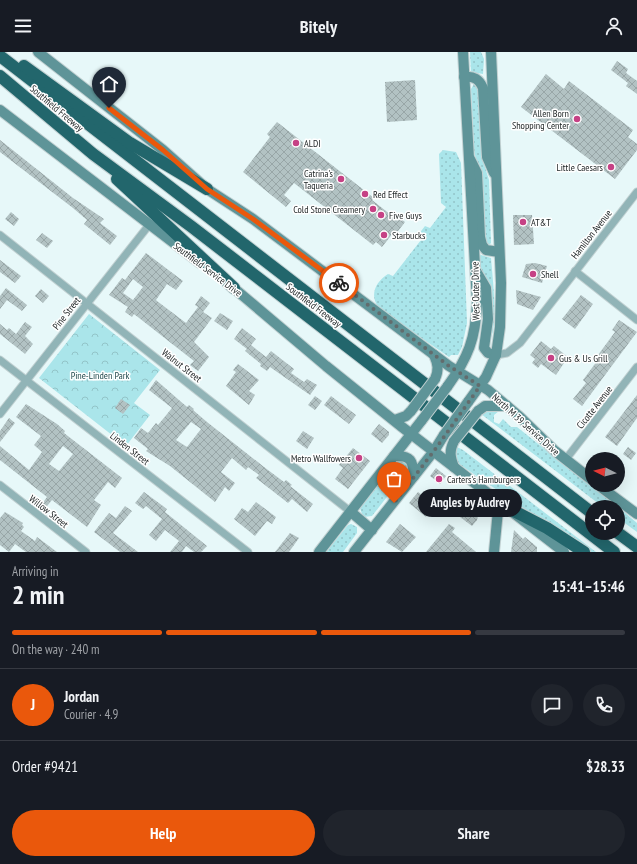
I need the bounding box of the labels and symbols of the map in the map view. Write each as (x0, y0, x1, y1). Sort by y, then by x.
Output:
pin (92, 67, 126, 108)
street label: Southfield Freeway (27, 82, 86, 135)
place label: Allen Born Shopping Center (512, 107, 569, 132)
marker: Allen Born Shopping Center (572, 114, 582, 124)
place label: ALDI (304, 137, 320, 150)
marker: ALDI (291, 138, 301, 148)
place label: Little Caesars (557, 161, 604, 174)
marker: Little Caesars (606, 162, 616, 172)
place label: Catrina's Taqueria (304, 167, 334, 192)
marker: Catrina's Taqueria (336, 174, 346, 184)
place label: Red Effect (373, 188, 408, 201)
marker: Red Effect (360, 189, 370, 199)
place label: Cold Stone Creamery (293, 203, 365, 216)
marker: Cold Stone Creamery (368, 204, 378, 214)
street label: Hamilton Avenue (568, 207, 615, 262)
place label: Five Guys (389, 209, 422, 222)
marker: Five Guys (376, 210, 386, 220)
place label: AT&T (531, 216, 551, 229)
marker: AT&T (518, 217, 528, 227)
place label: Starbucks (392, 229, 426, 242)
marker: Starbucks (379, 230, 389, 240)
street label: Southfield Service Drive (171, 239, 245, 299)
street label: West Outer Drive (468, 262, 483, 320)
courier (319, 263, 359, 303)
place label: Shell (541, 268, 559, 281)
marker: Shell (528, 269, 538, 279)
street label: Southfield Freeway (283, 280, 344, 331)
street label: Pine Street (50, 294, 83, 332)
street label: Walnut Street (159, 346, 204, 385)
place label: Gus & Us Grill (559, 352, 608, 365)
marker: Gus & Us Grill (546, 353, 556, 363)
park label: Pine-Linden Park (71, 369, 129, 382)
street label: Cicotte Avenue (574, 383, 615, 431)
street label: North M 39 Service Drive (489, 391, 562, 458)
street label: Linden Street (107, 429, 152, 468)
place label: Metro Wallfowers (291, 452, 352, 465)
north arrow (585, 452, 625, 492)
marker: Metro Wallfowers (354, 453, 364, 463)
pin (377, 462, 411, 503)
place label: Carters's Hamburgers (447, 473, 521, 486)
marker: Carters's Hamburgers (434, 474, 444, 484)
callout: Angles by Audrey (418, 489, 522, 517)
street label: Willow Street (26, 492, 71, 531)

